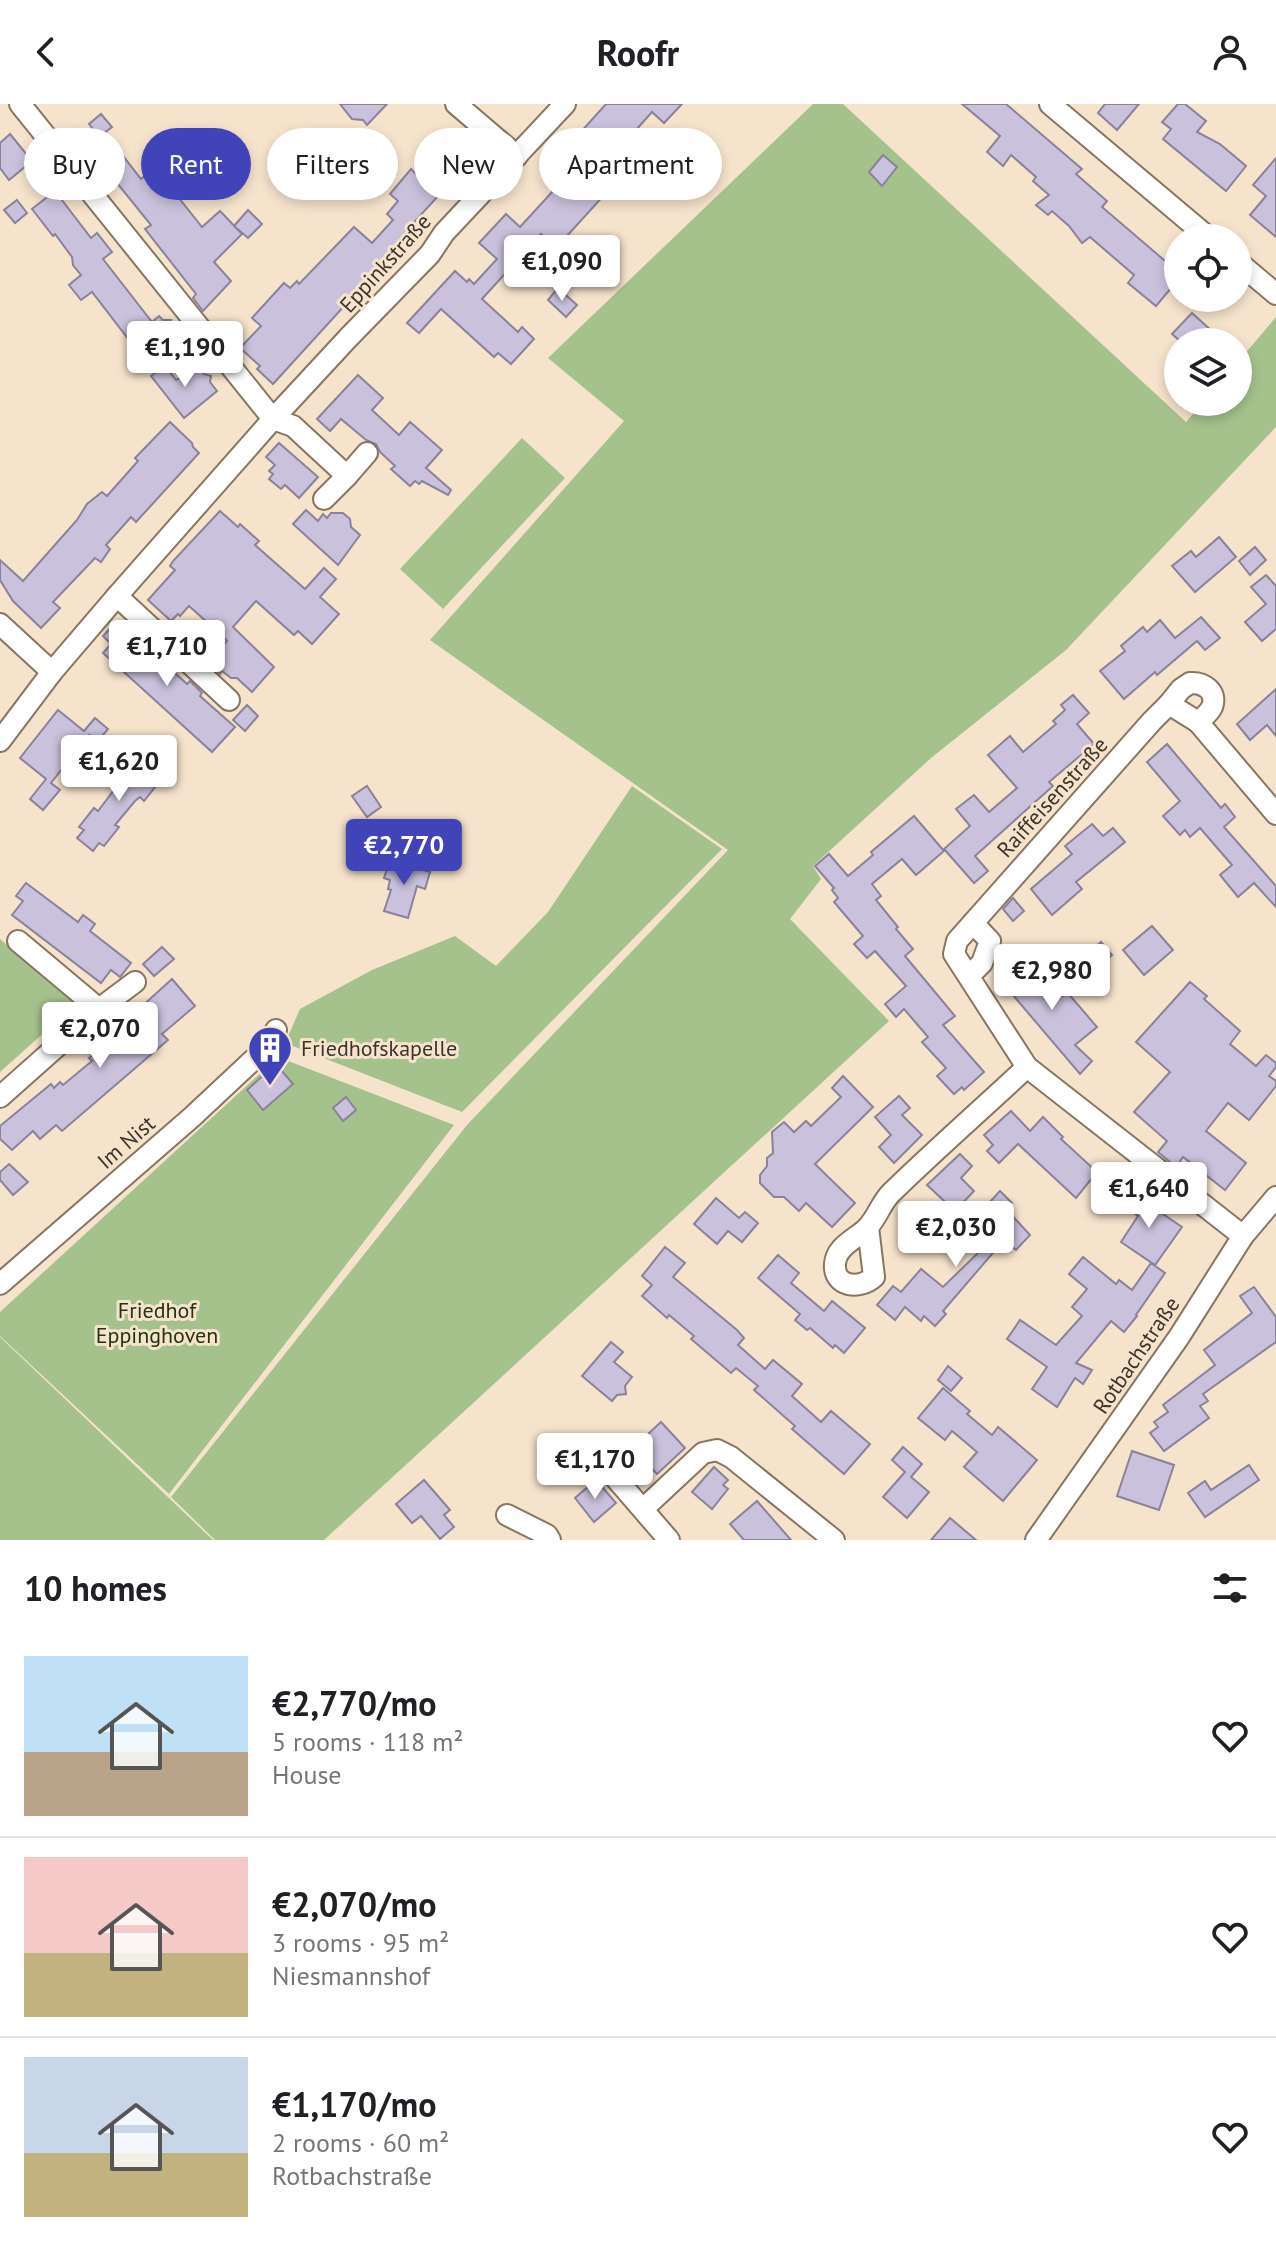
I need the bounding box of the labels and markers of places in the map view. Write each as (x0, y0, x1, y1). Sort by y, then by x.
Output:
pin: €1,090 (497, 235, 627, 303)
pin: €1,190 (120, 321, 250, 389)
pin: €1,710 (102, 620, 232, 688)
pin: €1,620 (54, 735, 184, 803)
pin: €2,770 (339, 819, 469, 887)
pin: €2,980 (987, 944, 1117, 1012)
pin: €2,070 (35, 1002, 165, 1070)
building icon: Friedhofskapelle (246, 1024, 294, 1087)
place label: Friedhofskapelle (301, 1034, 457, 1062)
pin: €1,640 (1084, 1162, 1214, 1230)
pin: €2,030 (891, 1201, 1021, 1269)
pin: €1,170 (530, 1433, 660, 1501)

